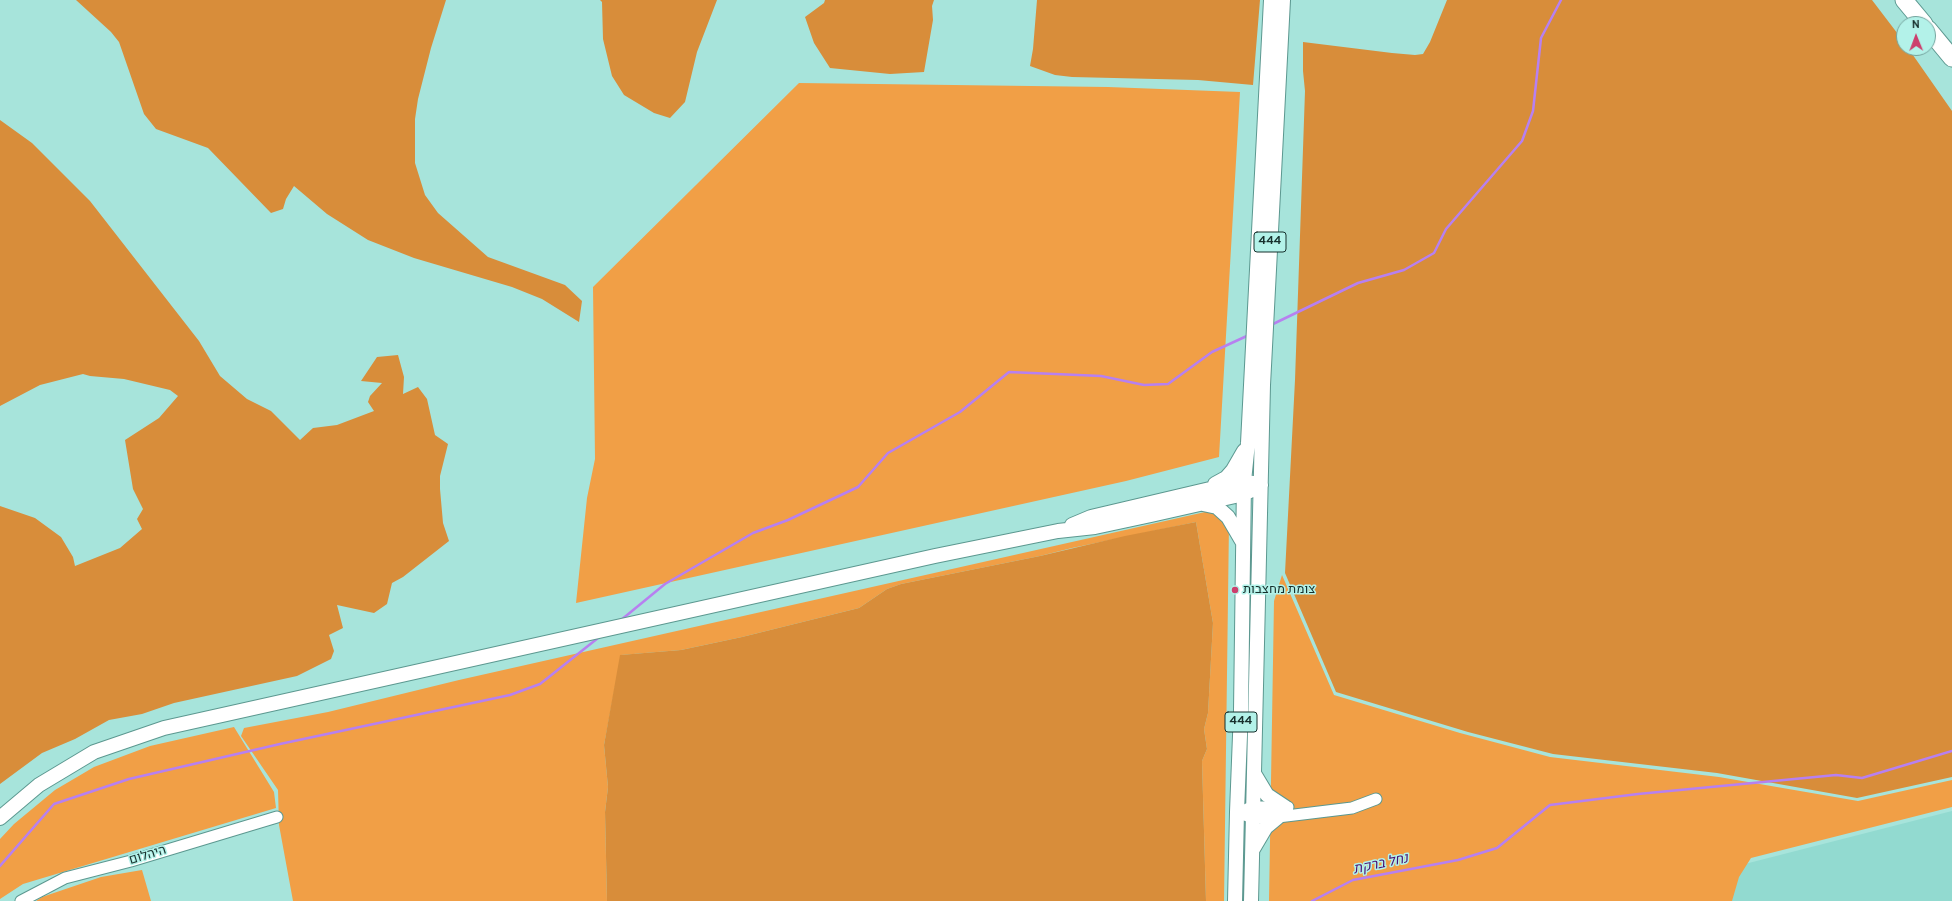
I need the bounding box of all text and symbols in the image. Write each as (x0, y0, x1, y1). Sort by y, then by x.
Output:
north arrow (1896, 16, 1936, 56)
text: N (1912, 18, 1920, 32)
road number: 444 (1254, 232, 1286, 252)
place label: צומת מחצבות (1243, 582, 1315, 598)
marker: צומת מחצבות (1230, 585, 1240, 595)
road number: 444 (1225, 712, 1257, 732)
street label: היהלום (128, 843, 168, 869)
water label: נחל ברקת (1352, 851, 1410, 879)

